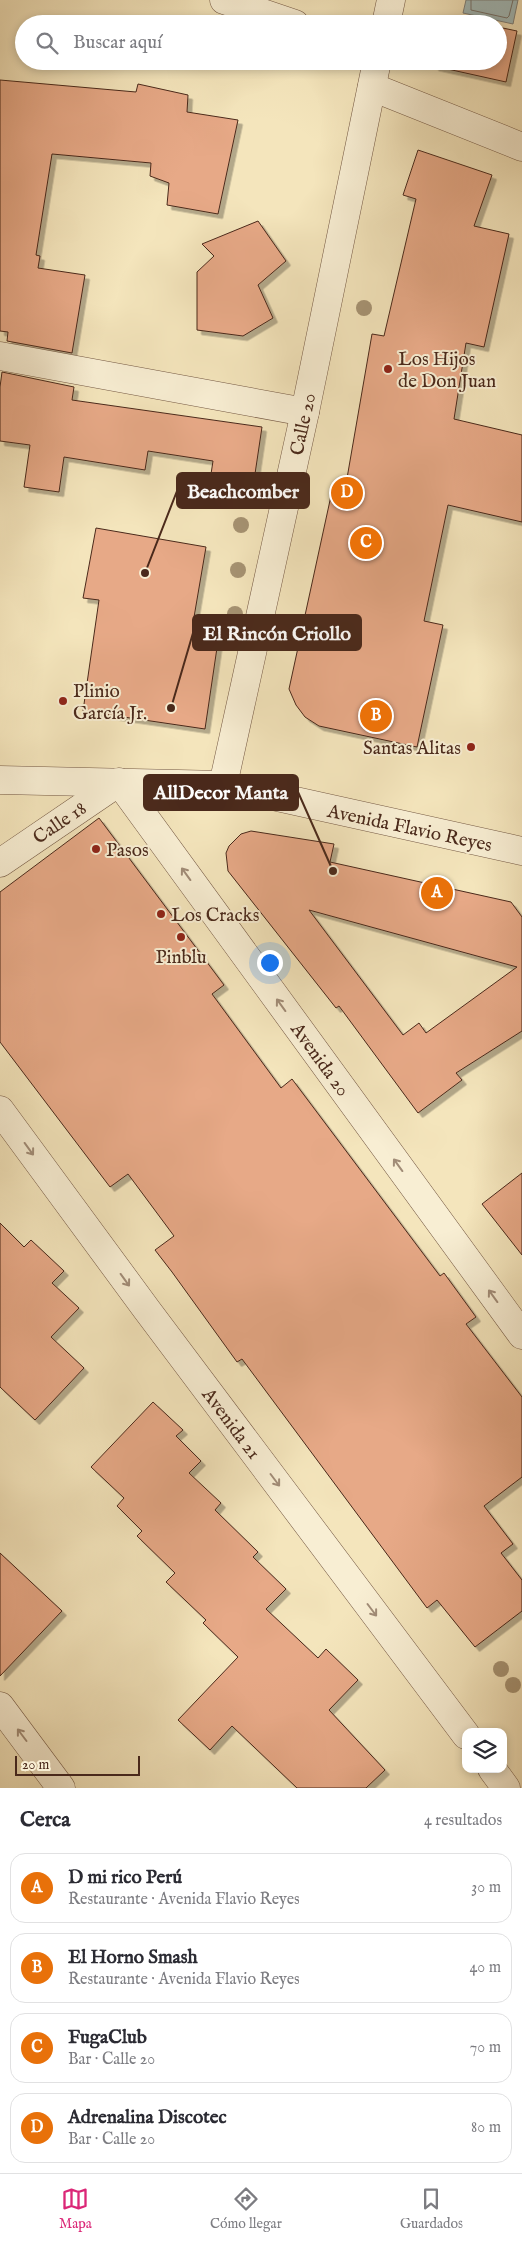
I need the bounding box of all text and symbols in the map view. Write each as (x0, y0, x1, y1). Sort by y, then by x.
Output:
search box (15, 15, 507, 70)
icon: search (33, 29, 61, 57)
text: Buscar aquí (73, 31, 162, 55)
place label: Los Hijos de Don Juan (398, 348, 496, 394)
marker: Los Hijos de Don Juan (382, 363, 394, 375)
street label: Calle 20 (286, 391, 322, 458)
callout: Beachcomber (177, 473, 309, 508)
pin: D (331, 474, 363, 512)
text: Beachcomber (187, 480, 300, 505)
pin: C (350, 524, 382, 562)
callout: El Rincón Criollo (193, 615, 361, 650)
text: El Rincón Criollo (203, 622, 351, 647)
place label: Plinio García Jr. (73, 680, 147, 726)
marker: Plinio García Jr. (57, 695, 69, 707)
pin: B (360, 697, 392, 735)
place label: Santas Alitas (363, 737, 461, 761)
marker: Santas Alitas (465, 741, 477, 753)
callout: AllDecor Manta (144, 775, 298, 810)
text: AllDecor Manta (153, 781, 288, 806)
street label: Calle 18 (29, 797, 91, 850)
street label: Avenida Flavio Reyes (324, 800, 494, 858)
place label: Pasos (106, 839, 149, 863)
marker: Pasos (90, 843, 102, 855)
one-way arrow (181, 867, 191, 881)
pin: A (421, 874, 453, 912)
place label: Los Cracks (171, 904, 259, 928)
marker: Los Cracks (155, 908, 167, 920)
marker: Pinblu (175, 931, 187, 943)
place label: Pinblu (155, 946, 207, 970)
your location (257, 950, 283, 976)
one-way arrow (276, 999, 287, 1012)
street label: Avenida 20 (284, 1018, 354, 1102)
one-way arrow (24, 1142, 34, 1156)
one-way arrow (393, 1158, 403, 1172)
one-way arrow (120, 1273, 130, 1287)
one-way arrow (488, 1289, 498, 1303)
street label: Avenida 21 (195, 1383, 265, 1465)
one-way arrow (269, 1473, 280, 1486)
one-way arrow (367, 1603, 377, 1617)
map controls (462, 1728, 507, 1773)
button: layers (462, 1728, 507, 1773)
one-way arrow (16, 1729, 27, 1742)
scale bar (15, 1753, 140, 1776)
text: 20 m (22, 1756, 49, 1774)
text: Cerca (20, 1807, 70, 1834)
text: 4 resultados (424, 1811, 502, 1831)
text: D mi rico Perú (68, 1866, 182, 1890)
text: A (32, 1878, 42, 1898)
text: 30 m (471, 1878, 501, 1898)
text: Restaurante · Avenida Flavio Reyes (68, 1890, 300, 1910)
text: El Horno Smash (68, 1946, 198, 1970)
text: B (32, 1958, 42, 1978)
text: 40 m (469, 1958, 501, 1978)
text: Restaurante · Avenida Flavio Reyes (68, 1970, 300, 1990)
text: FugaClub (68, 2026, 147, 2050)
text: C (31, 2038, 43, 2058)
text: 70 m (470, 2038, 501, 2058)
text: Bar · Calle 20 (68, 2050, 155, 2070)
text: Adrenalina Discotec (68, 2106, 227, 2130)
text: D (31, 2118, 43, 2138)
text: 80 m (471, 2118, 501, 2138)
text: Bar · Calle 20 (68, 2130, 155, 2150)
tab: Mapa (59, 2185, 92, 2233)
tab: Cómo llegar (210, 2185, 282, 2233)
tab: Guardados (400, 2185, 463, 2233)

